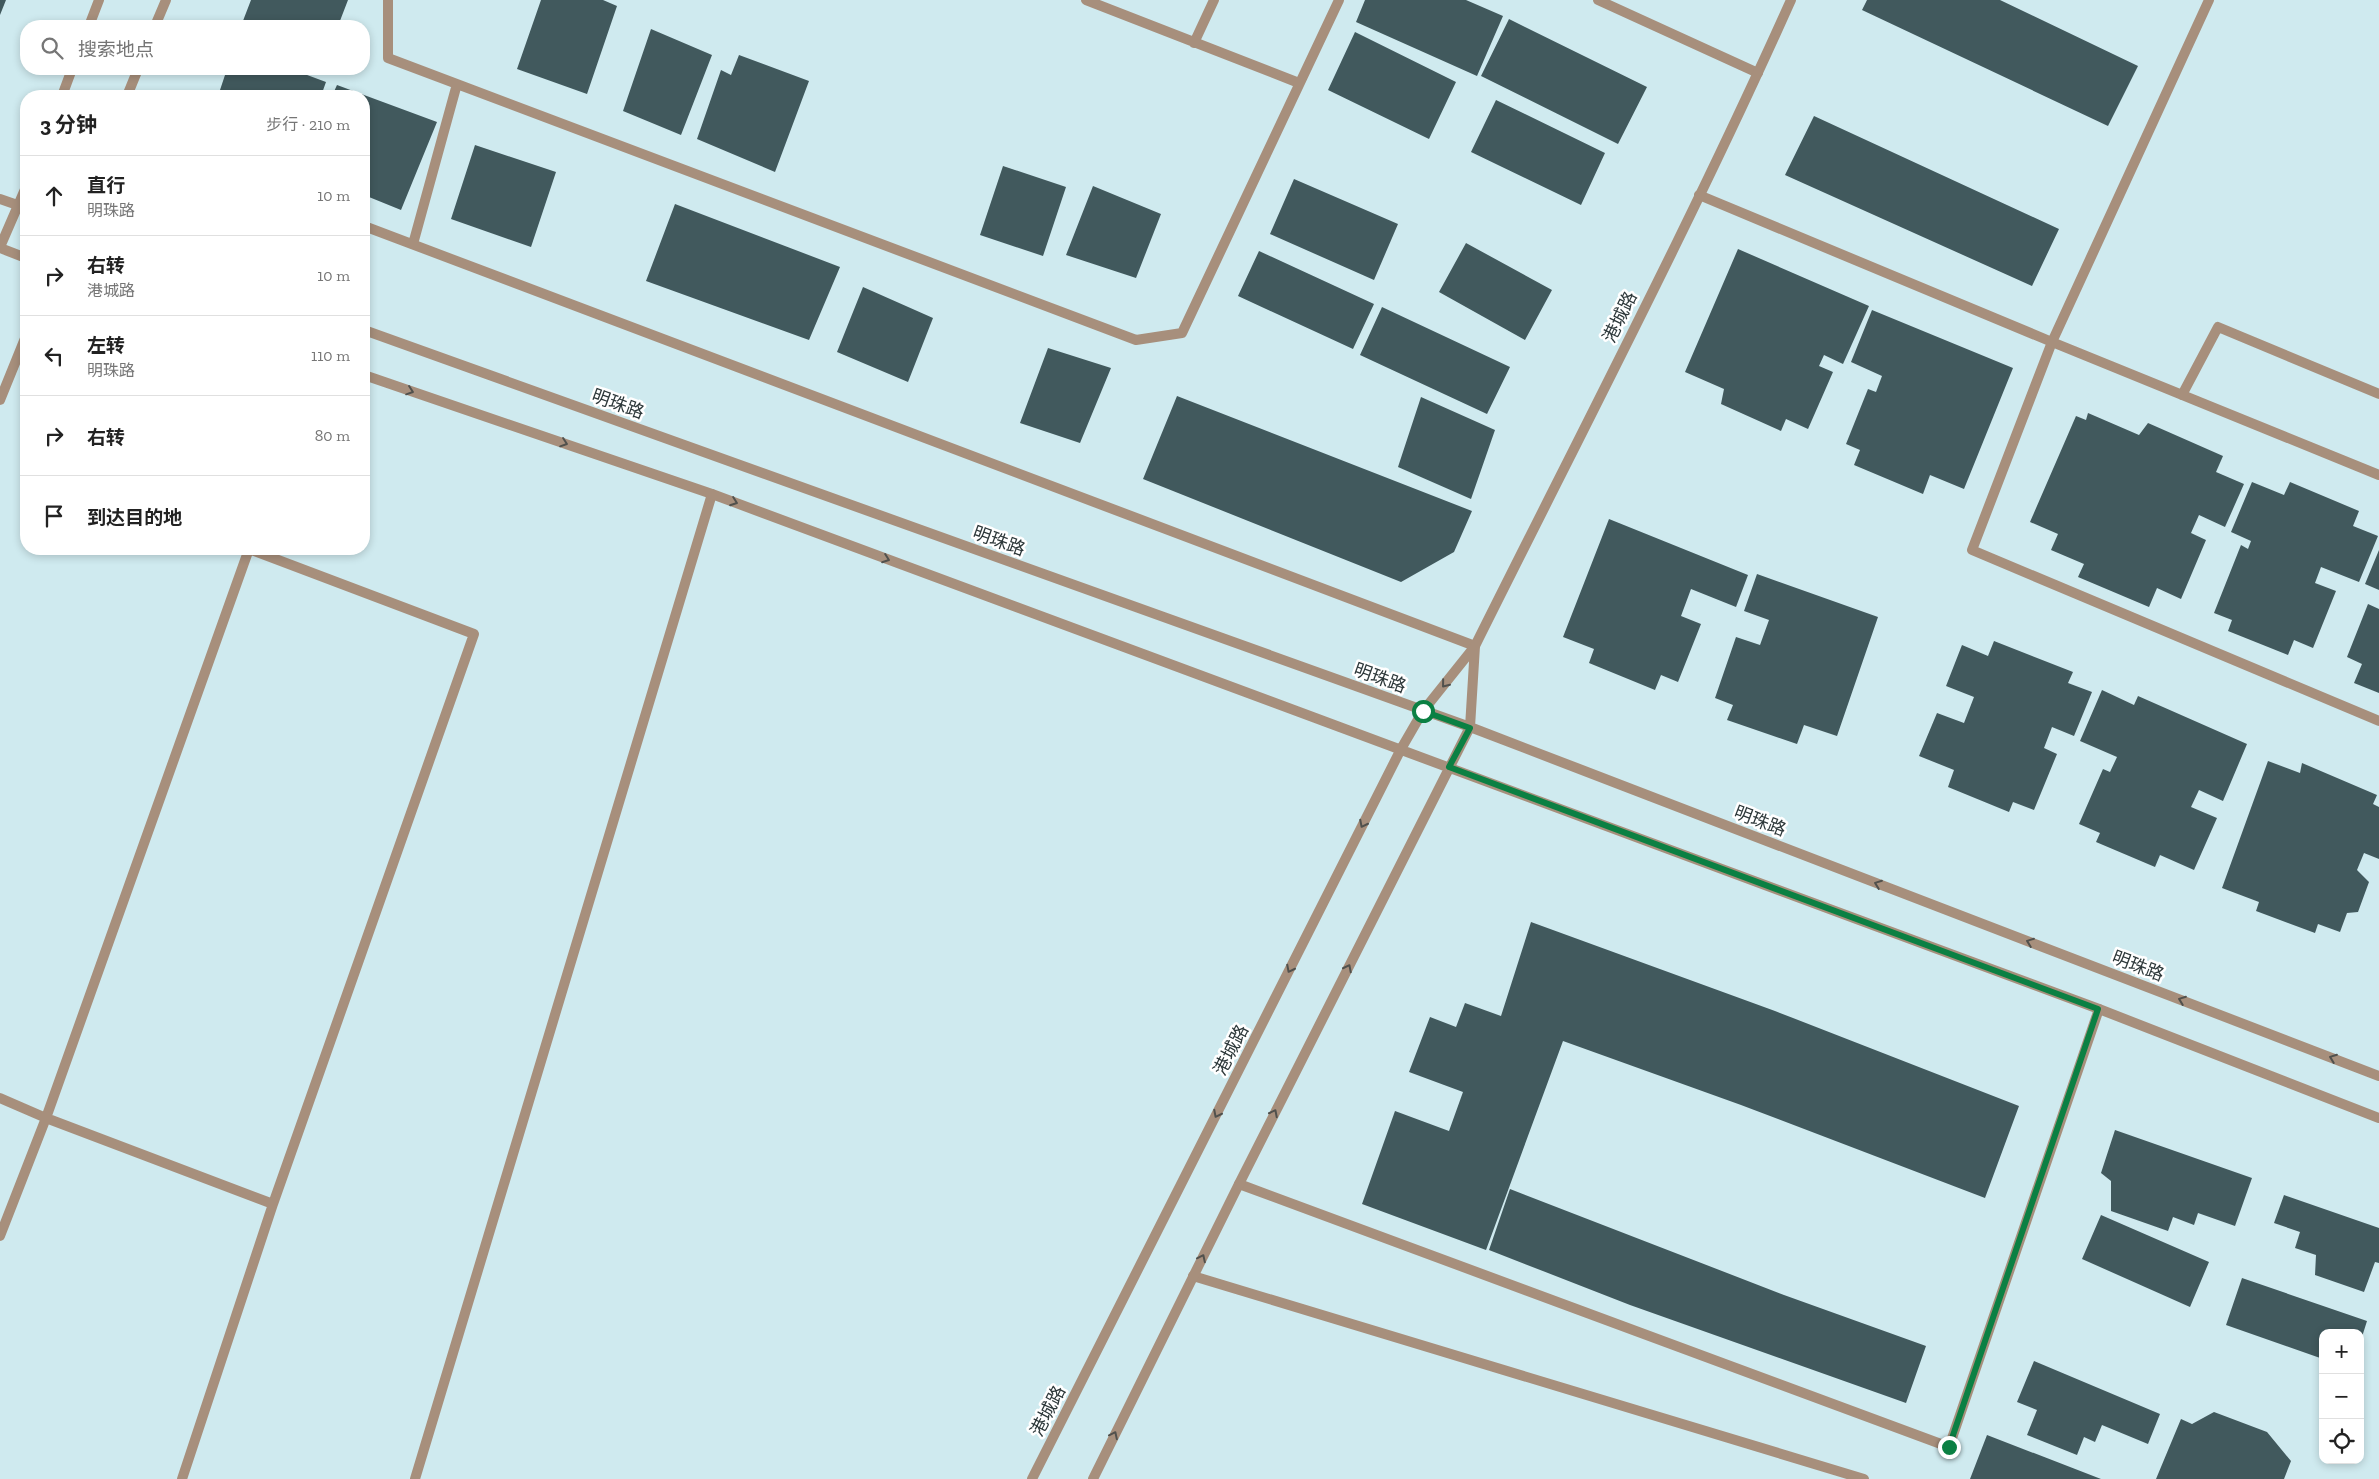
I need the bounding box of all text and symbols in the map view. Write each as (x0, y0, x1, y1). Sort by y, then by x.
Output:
search box (20, 20, 370, 75)
icon: search (38, 34, 66, 62)
text: 搜索地点 (78, 38, 154, 61)
text: 3 分钟 (40, 112, 97, 137)
text: 步行 · 210 m (266, 115, 350, 134)
text: 直行 (87, 174, 125, 197)
icon: ahead (40, 182, 68, 210)
text: 10 m (317, 186, 350, 205)
text: 明珠路 (87, 201, 135, 220)
text: 右转 (87, 254, 125, 277)
icon: right (40, 262, 68, 290)
text: 10 m (317, 266, 350, 285)
text: 港城路 (87, 281, 135, 300)
street label: 港城路 (1598, 288, 1642, 346)
text: 左转 (87, 334, 125, 357)
icon: left (40, 342, 68, 370)
text: 110 m (311, 346, 350, 365)
text: 明珠路 (87, 361, 135, 380)
street label: 明珠路 (589, 384, 647, 424)
one-way arrow (405, 385, 414, 395)
icon: right (40, 422, 68, 450)
text: 右转 (87, 426, 125, 449)
text: 80 m (315, 426, 350, 445)
one-way arrow (559, 437, 567, 447)
one-way arrow (729, 496, 737, 506)
icon: arrive (40, 502, 68, 530)
text: 到达目的地 (87, 506, 182, 529)
street label: 明珠路 (970, 521, 1028, 561)
one-way arrow (881, 553, 890, 563)
street label: 明珠路 (1351, 658, 1409, 698)
one-way arrow (1442, 678, 1450, 687)
route start (1412, 700, 1435, 723)
street label: 明珠路 (1731, 801, 1789, 841)
one-way arrow (1359, 819, 1369, 828)
one-way arrow (1874, 880, 1883, 890)
one-way arrow (2026, 938, 2035, 948)
street label: 明珠路 (2109, 946, 2167, 986)
one-way arrow (1286, 964, 1296, 973)
one-way arrow (1341, 964, 1352, 973)
one-way arrow (2178, 996, 2187, 1006)
street label: 港城路 (1209, 1021, 1253, 1079)
one-way arrow (2330, 1054, 2338, 1064)
one-way arrow (1213, 1109, 1223, 1118)
one-way arrow (1268, 1109, 1278, 1118)
one-way arrow (1196, 1254, 1206, 1263)
map controls (2319, 1329, 2364, 1464)
button: + (2319, 1329, 2364, 1374)
button: − (2319, 1374, 2364, 1419)
street label: 港城路 (1026, 1382, 1070, 1440)
button: locate (2319, 1419, 2364, 1464)
one-way arrow (1108, 1431, 1118, 1440)
route end (1938, 1436, 1961, 1459)

